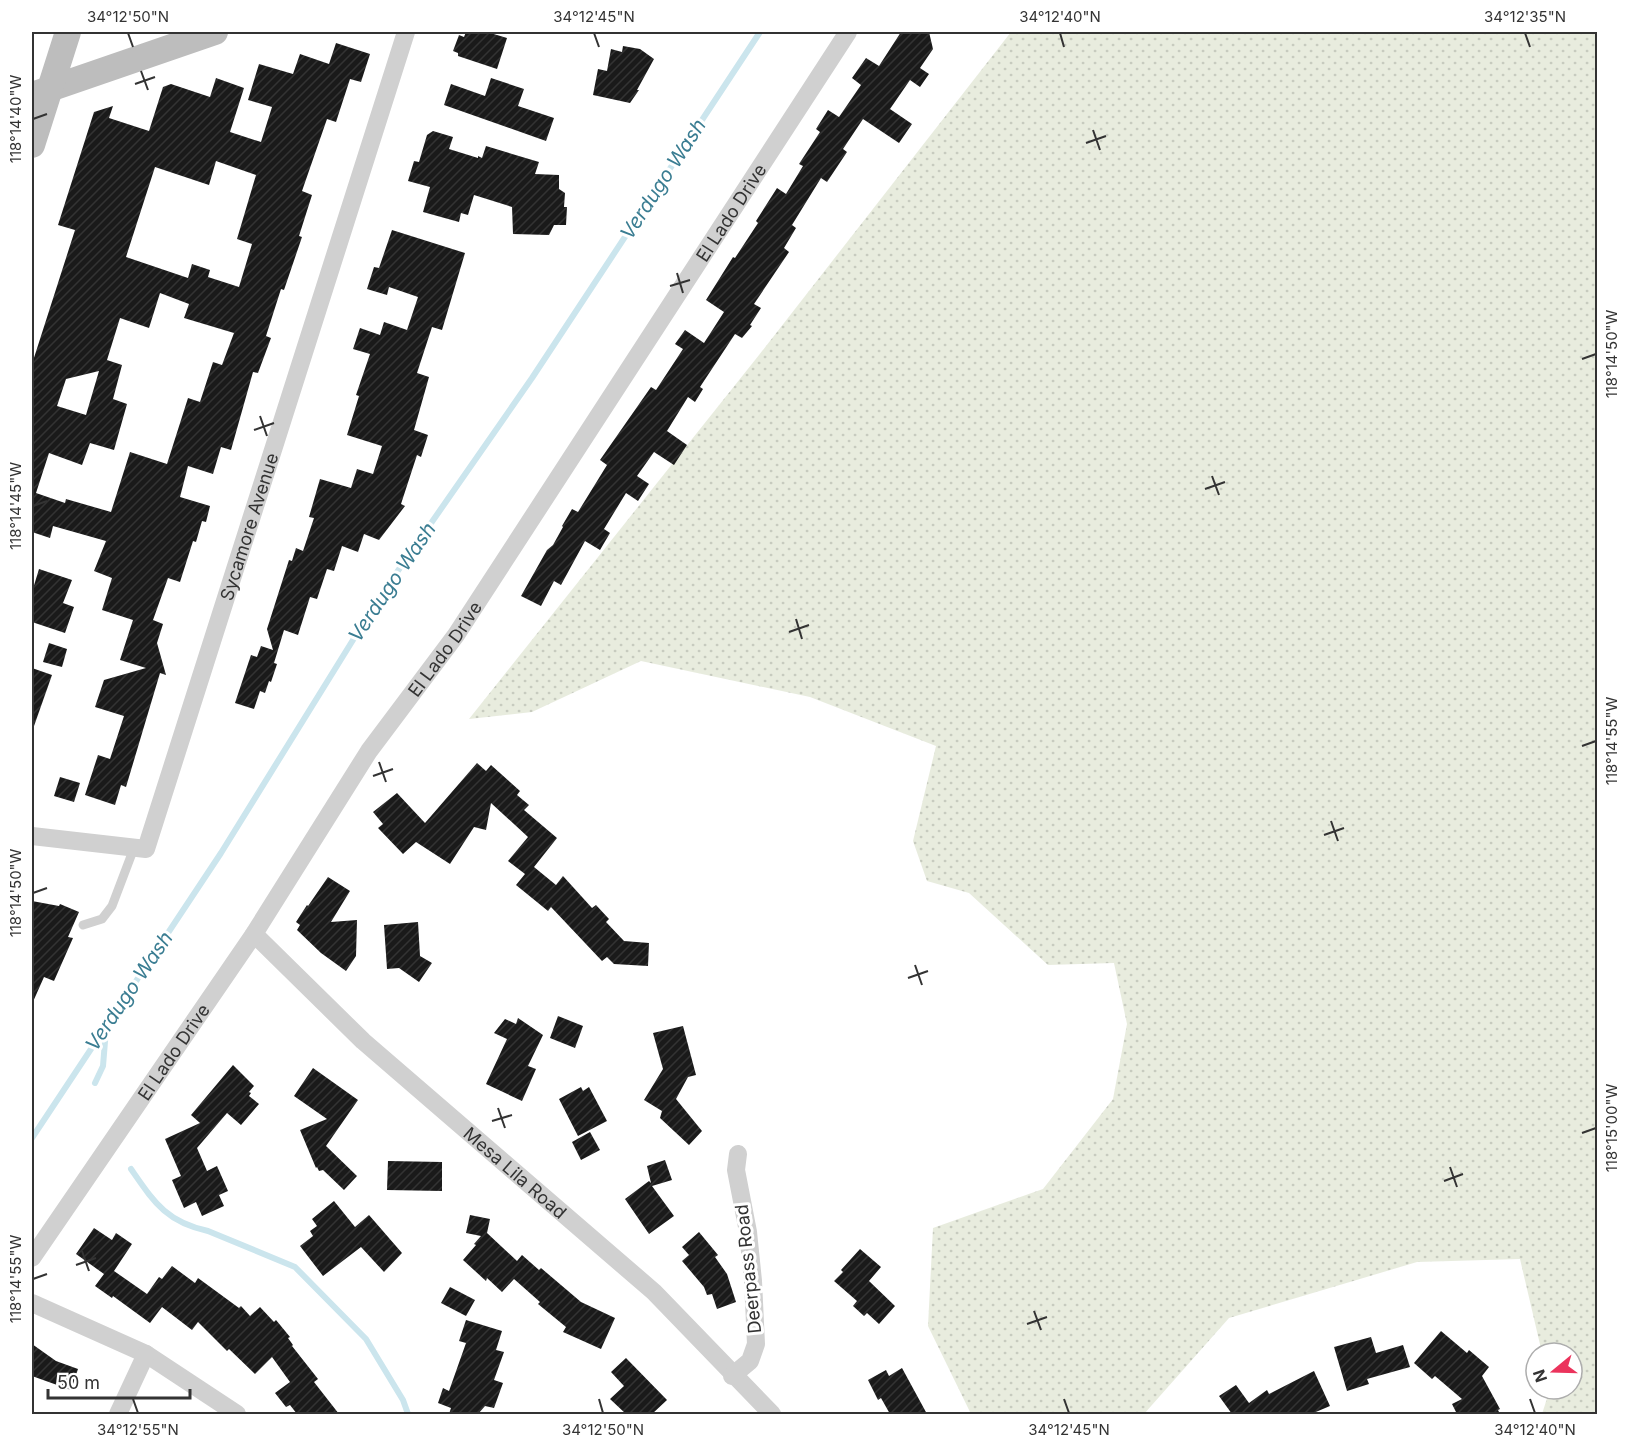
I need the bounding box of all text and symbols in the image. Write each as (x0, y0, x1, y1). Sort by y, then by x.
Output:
text: 34°12'50"N (87, 7, 169, 26)
text: 34°12'45"N (553, 7, 635, 26)
text: 34°12'40"N (1019, 7, 1101, 26)
text: 34°12'35"N (1484, 7, 1566, 26)
text: 118°14'40"W (6, 75, 25, 163)
water label: Verdugo Wash (615, 114, 711, 244)
street label: El Lado Drive (691, 160, 770, 265)
text: 118°14'50"W (1602, 309, 1621, 398)
street label: Sycamore Avenue (215, 450, 282, 603)
text: 118°14'45"W (6, 462, 25, 550)
water label: Verdugo Wash (343, 518, 441, 646)
street label: El Lado Drive (403, 597, 486, 700)
text: 118°14'55"W (1602, 697, 1621, 785)
text: 118°14'50"W (6, 848, 25, 937)
water label: Verdugo Wash (80, 927, 178, 1055)
street label: El Lado Drive (133, 1000, 214, 1104)
text: 118°15'00"W (1602, 1084, 1621, 1172)
street label: Mesa Lila Road (460, 1122, 571, 1223)
street label: Deerpass Road (731, 1203, 765, 1335)
text: 118°14'55"W (6, 1235, 25, 1323)
north arrow (1524, 1341, 1584, 1401)
scale bar (48, 1362, 190, 1400)
text: N (1528, 1367, 1551, 1385)
text: 50 m (57, 1372, 100, 1393)
text: 34°12'55"N (97, 1420, 179, 1439)
text: 34°12'50"N (562, 1420, 644, 1439)
text: 34°12'45"N (1028, 1420, 1110, 1439)
text: 34°12'40"N (1494, 1420, 1576, 1439)

